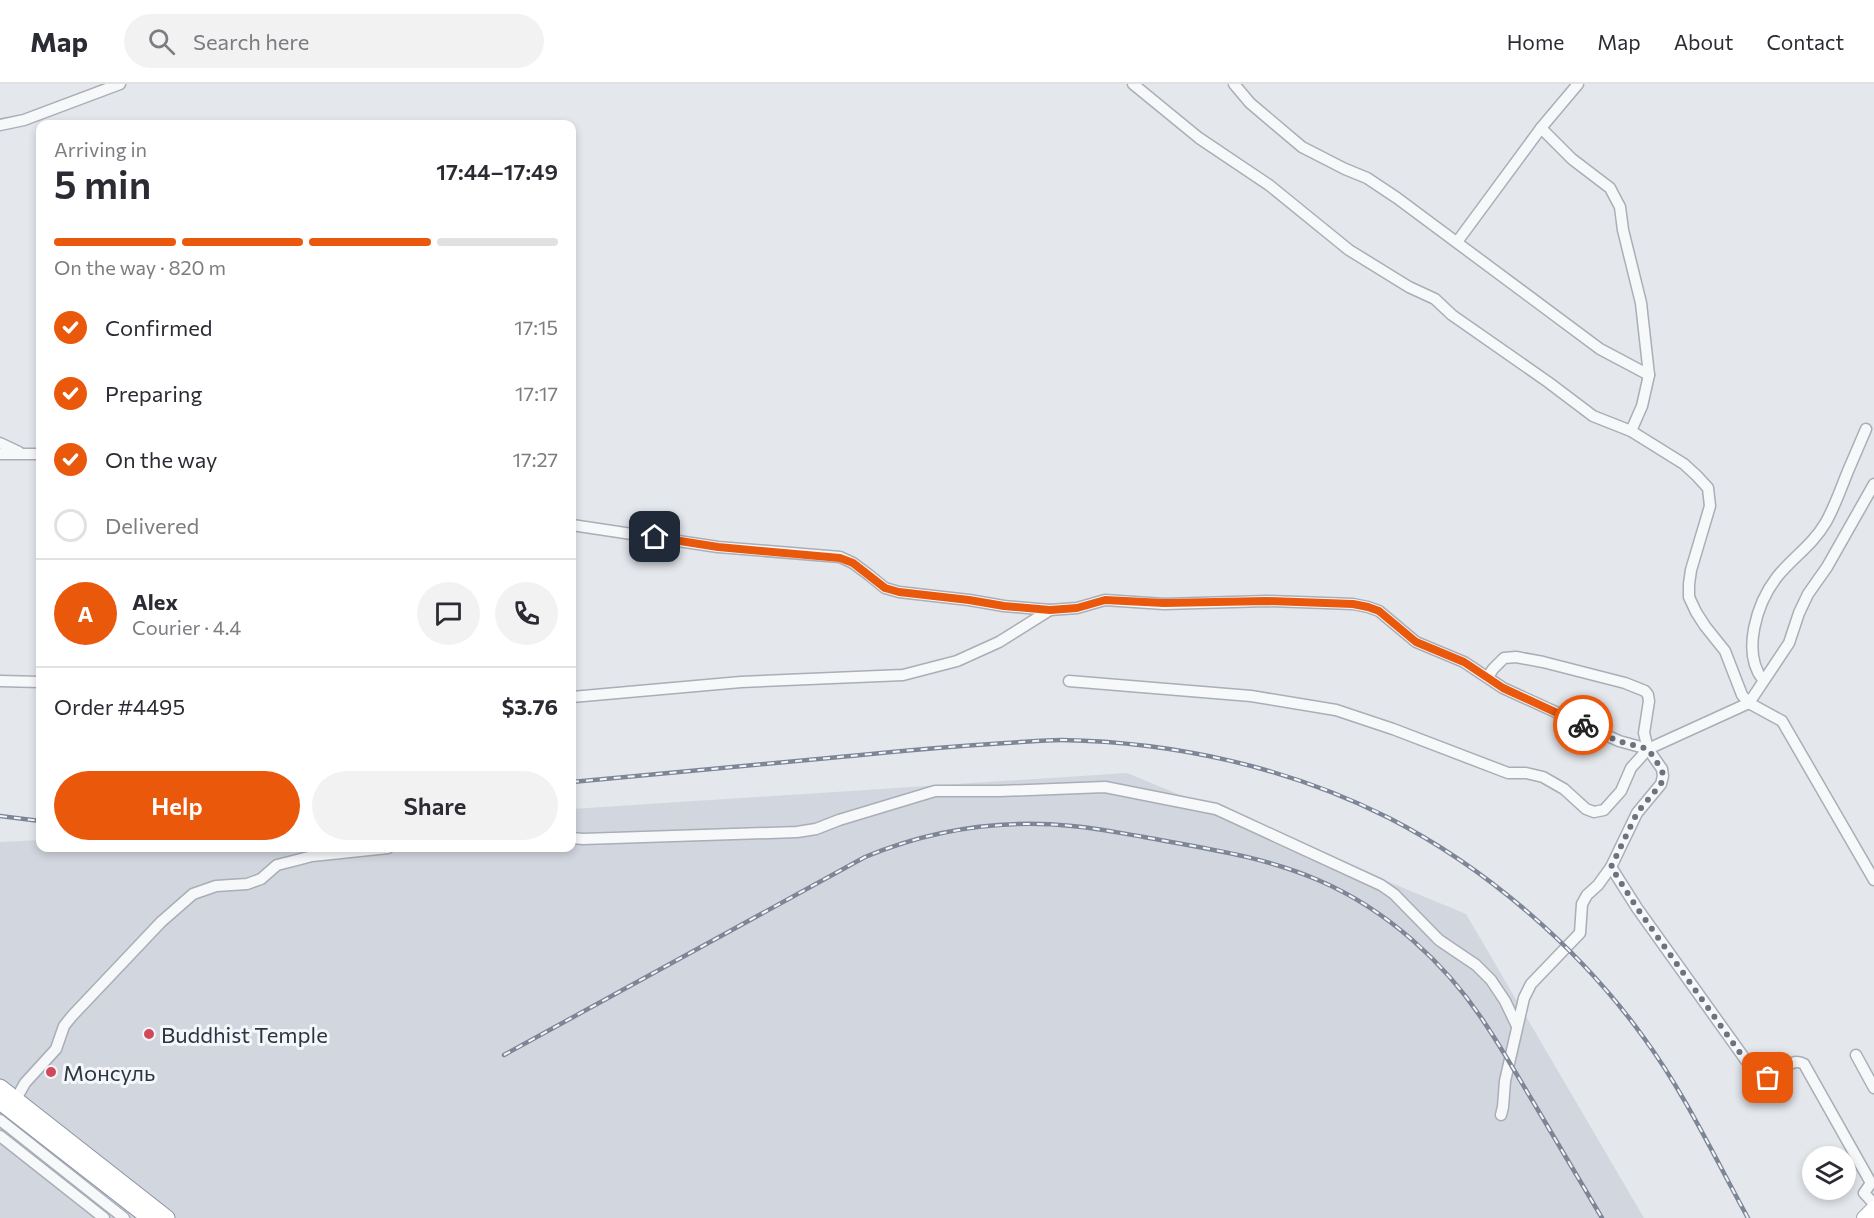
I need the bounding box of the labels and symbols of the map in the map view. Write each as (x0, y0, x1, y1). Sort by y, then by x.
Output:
pin (629, 511, 680, 562)
courier (1553, 695, 1613, 755)
place label: Buddhist Temple (161, 1021, 328, 1048)
marker: Buddhist Temple (142, 1027, 156, 1041)
pin (1742, 1052, 1793, 1103)
place label: Монсуль (63, 1059, 155, 1086)
marker: Монсуль (44, 1065, 58, 1079)

